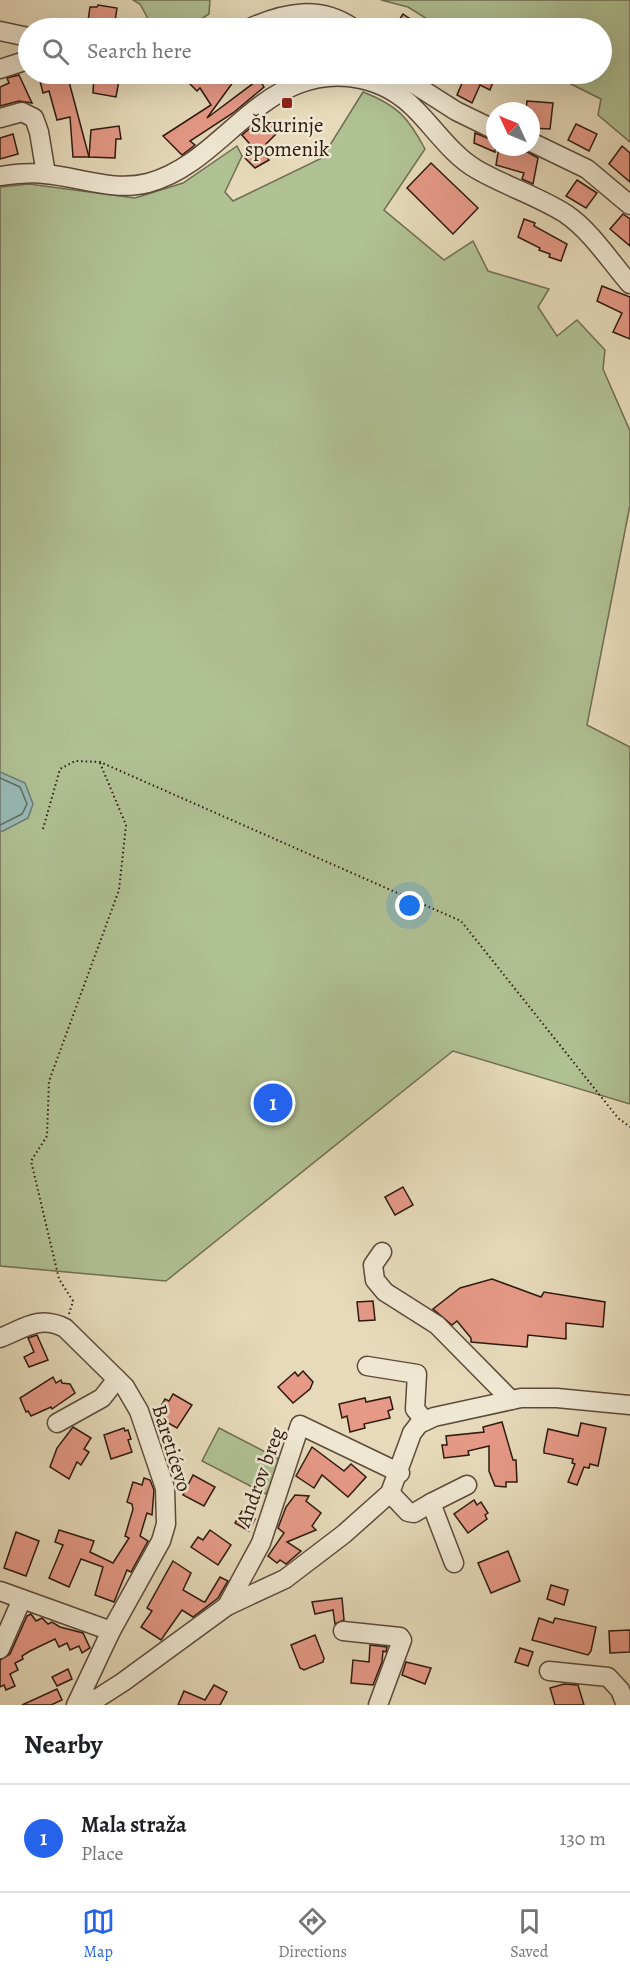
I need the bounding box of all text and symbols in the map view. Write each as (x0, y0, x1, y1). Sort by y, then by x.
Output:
search box (18, 18, 612, 84)
icon: search (39, 35, 72, 68)
text: Search here (87, 36, 192, 66)
marker: Škurinje spomenik (280, 96, 294, 110)
north arrow (486, 102, 540, 156)
place label: Škurinje spomenik (245, 111, 330, 163)
your location (395, 891, 424, 920)
pin: 1 (254, 1080, 292, 1126)
street label: Baretićevo (145, 1401, 199, 1495)
street label: Androv breg (229, 1423, 291, 1532)
text: Nearby (24, 1727, 103, 1762)
text: Mala straža (81, 1810, 187, 1840)
text: 1 (40, 1825, 47, 1852)
text: 130 m (560, 1825, 606, 1852)
text: Place (81, 1840, 123, 1867)
tab: Map (82, 1905, 115, 1963)
tab: Directions (278, 1905, 347, 1963)
tab: Saved (510, 1905, 548, 1963)

